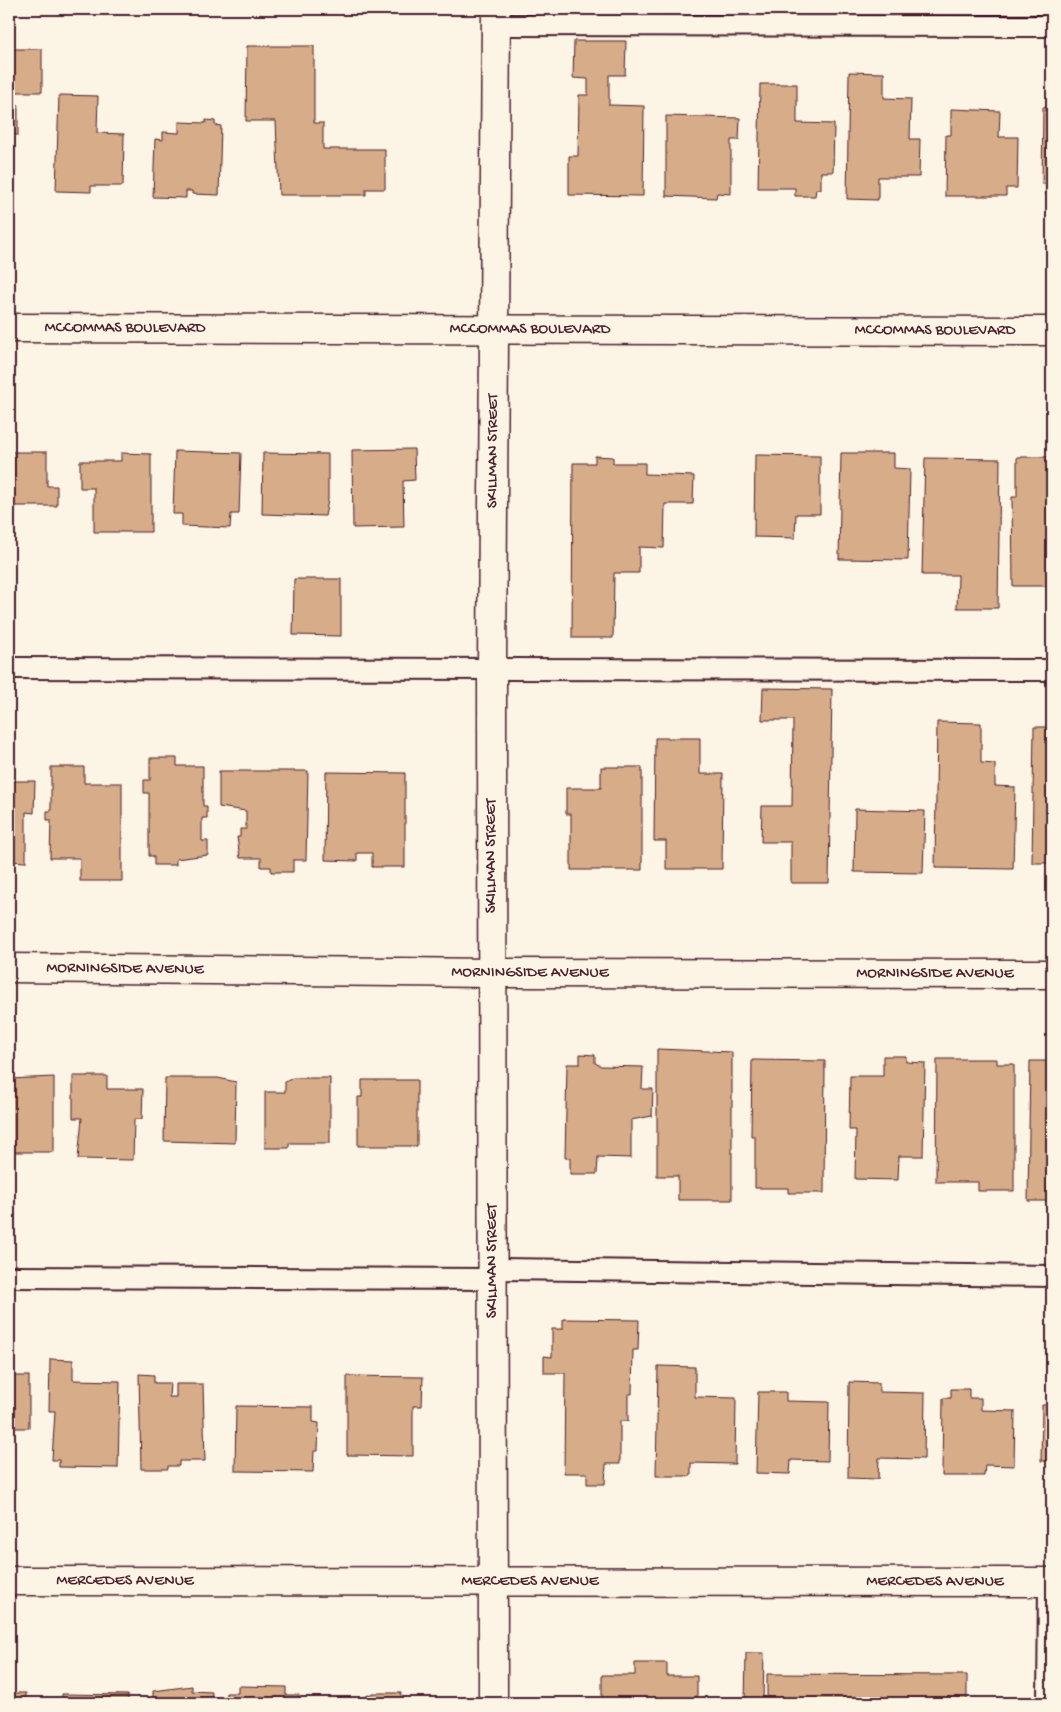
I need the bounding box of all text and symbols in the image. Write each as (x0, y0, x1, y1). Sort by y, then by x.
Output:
street label: MCCOMMAS BOULEVARD (44, 319, 206, 338)
street label: MCCOMMAS BOULEVARD (449, 320, 611, 339)
street label: MCCOMMAS BOULEVARD (854, 321, 1016, 340)
street label: SKILLMAN STREET (483, 393, 503, 508)
street label: SKILLMAN STREET (483, 798, 502, 913)
street label: MORNINGSIDE AVENUE (46, 959, 205, 980)
street label: MORNINGSIDE AVENUE (451, 963, 610, 983)
street label: MORNINGSIDE AVENUE (856, 964, 1015, 983)
street label: SKILLMAN STREET (484, 1203, 503, 1318)
street label: MERCEDES AVENUE (56, 1572, 195, 1591)
street label: MERCEDES AVENUE (461, 1572, 600, 1591)
street label: MERCEDES AVENUE (866, 1572, 1005, 1591)

